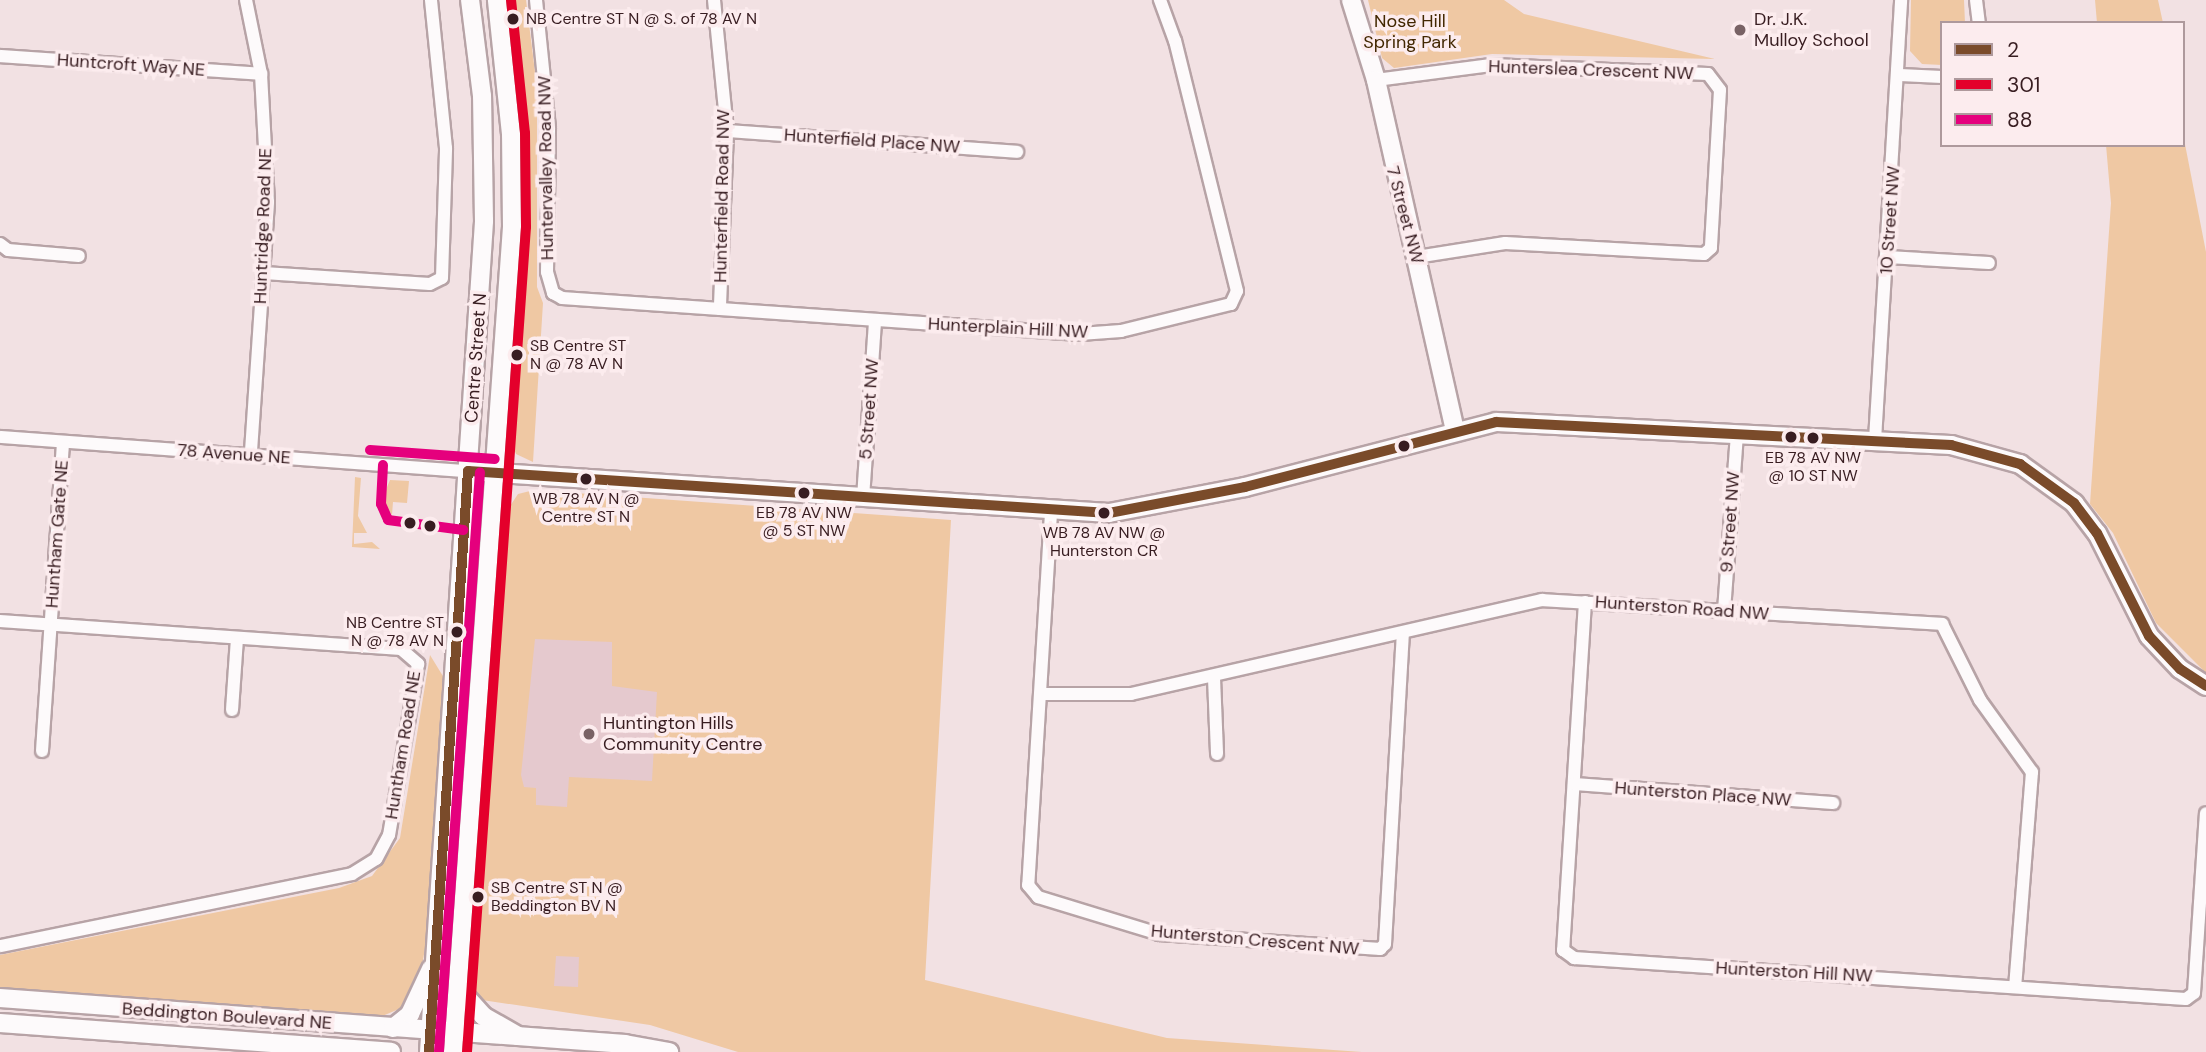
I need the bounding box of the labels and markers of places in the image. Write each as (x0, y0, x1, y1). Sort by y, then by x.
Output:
place label: NB Centre ST N @ S. of 78 AV N (526, 9, 757, 29)
place label: Dr. J.K. Mulloy School (1754, 9, 1869, 52)
marker: NB Centre ST N @ S. of 78 AV N (506, 12, 520, 26)
marker: Dr. J.K. Mulloy School (1732, 22, 1748, 38)
place label: SB Centre ST N @ 78 AV N (530, 336, 626, 374)
marker: SB Centre ST N @ 78 AV N (510, 348, 524, 362)
unlabelled marker (1784, 430, 1798, 444)
marker: EB 78 AV NW @ 10 ST NW (1806, 431, 1820, 445)
unlabelled marker (1397, 439, 1411, 453)
place label: EB 78 AV NW @ 10 ST NW (1765, 448, 1861, 486)
marker: WB 78 AV N @ Centre ST N (579, 472, 593, 486)
marker: EB 78 AV NW @ 5 ST NW (797, 486, 811, 500)
place label: WB 78 AV N @ Centre ST N (532, 489, 640, 527)
place label: EB 78 AV NW @ 5 ST NW (756, 503, 852, 541)
marker: WB 78 AV NW @ Hunterston CR (1097, 506, 1111, 520)
unlabelled marker (403, 516, 417, 530)
unlabelled marker (423, 519, 437, 533)
place label: WB 78 AV NW @ Hunterston CR (1043, 523, 1165, 561)
place label: NB Centre ST N @ 78 AV N (346, 613, 444, 651)
marker: NB Centre ST N @ 78 AV N (450, 625, 464, 639)
place label: Huntington Hills Community Centre (603, 713, 763, 756)
marker: Huntington Hills Community Centre (581, 726, 597, 742)
place label: SB Centre ST N @ Beddington BV N (491, 878, 623, 916)
marker: SB Centre ST N @ Beddington BV N (471, 890, 485, 904)

